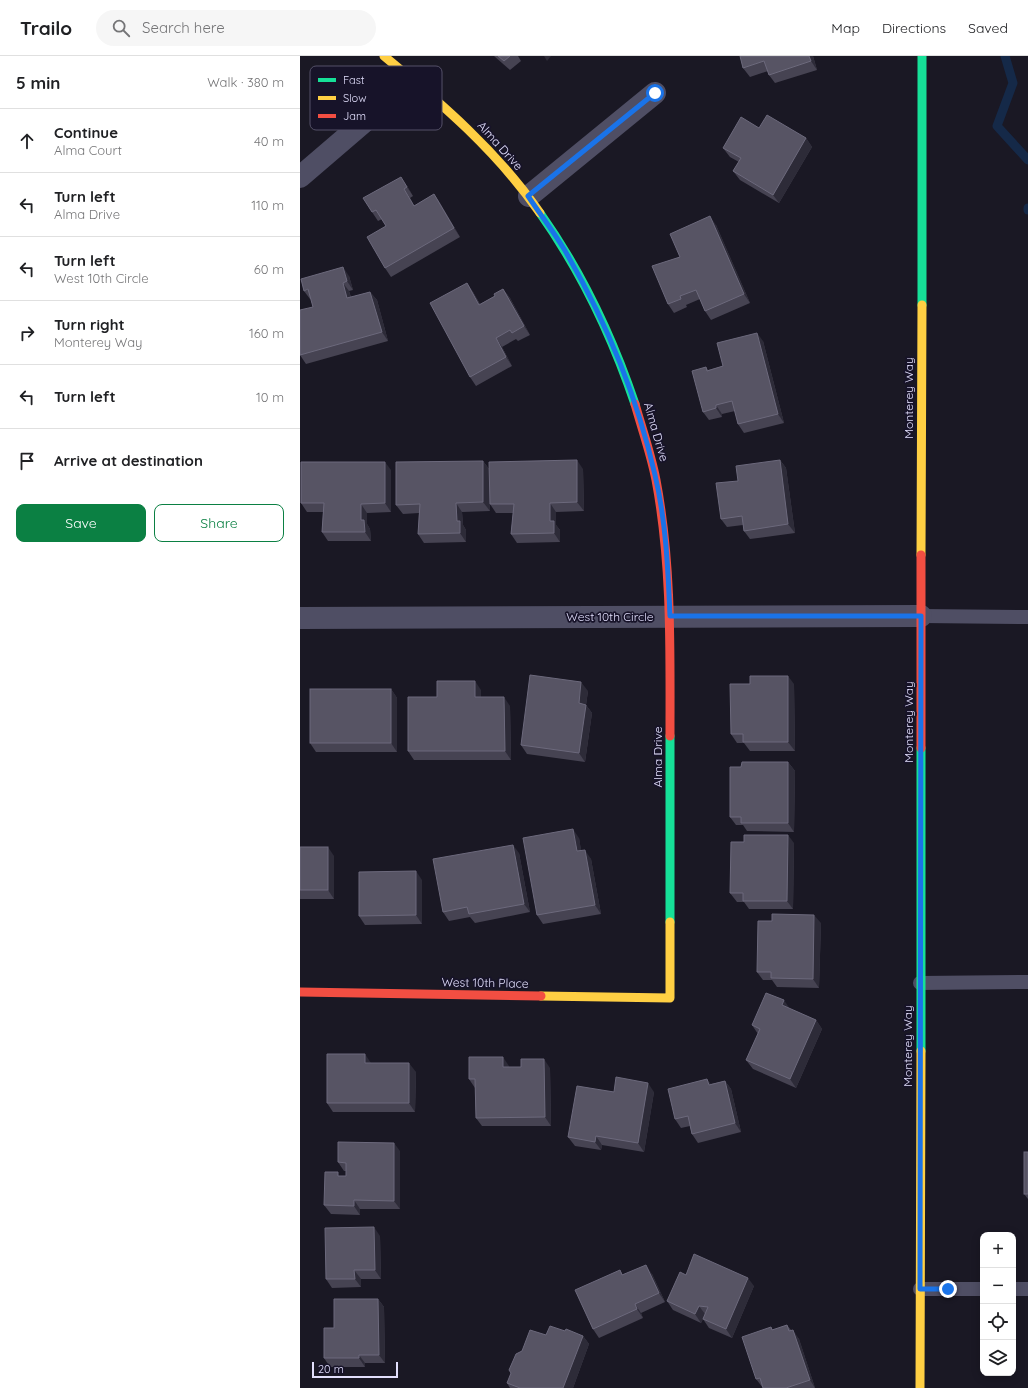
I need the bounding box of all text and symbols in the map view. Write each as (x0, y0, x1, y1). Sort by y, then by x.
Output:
search box (96, 10, 376, 46)
text: Trailo (20, 16, 72, 40)
icon: search (110, 17, 132, 39)
text: Search here (142, 18, 225, 37)
text: Map (831, 19, 860, 37)
text: Directions (882, 19, 946, 37)
text: Saved (968, 19, 1008, 37)
legend (310, 66, 442, 130)
text: 5 min (16, 72, 60, 93)
text: Fast (343, 73, 365, 87)
text: Walk · 380 m (207, 74, 284, 90)
route start (646, 84, 664, 102)
text: Slow (343, 91, 367, 105)
text: Jam (343, 109, 366, 123)
street label: Alma Drive (474, 118, 526, 173)
text: Continue (54, 123, 118, 142)
icon: ahead (16, 130, 38, 152)
text: 40 m (254, 133, 284, 149)
text: Alma Court (54, 142, 122, 158)
text: Turn left (54, 187, 116, 206)
icon: left (16, 194, 38, 216)
text: 110 m (251, 197, 284, 213)
text: Alma Drive (54, 206, 120, 222)
text: Turn left (54, 251, 116, 270)
icon: left (16, 258, 38, 280)
text: 60 m (254, 261, 284, 277)
text: West 10th Circle (54, 270, 149, 286)
text: Turn right (54, 315, 125, 334)
icon: right (16, 322, 38, 344)
text: 160 m (249, 325, 284, 341)
text: Monterey Way (54, 334, 142, 350)
street label: Monterey Way (901, 357, 916, 439)
icon: left (16, 386, 38, 408)
text: Turn left (54, 387, 116, 406)
text: 10 m (256, 389, 284, 405)
street label: Alma Drive (641, 401, 672, 463)
icon: arrive (16, 450, 38, 472)
text: Arrive at destination (54, 451, 203, 470)
button: Save (16, 504, 146, 542)
button: Share (154, 504, 284, 542)
street label: West 10th Circle (566, 609, 654, 624)
street label: Monterey Way (901, 681, 916, 763)
street label: Alma Drive (650, 726, 665, 787)
street label: West 10th Place (441, 974, 529, 991)
street label: Monterey Way (900, 1005, 915, 1087)
map controls (980, 1232, 1016, 1376)
button: + (980, 1232, 1016, 1268)
button: − (980, 1268, 1016, 1304)
route end (939, 1280, 957, 1298)
button: locate (980, 1304, 1016, 1340)
button: layers (980, 1340, 1016, 1376)
scale bar (312, 1360, 398, 1379)
text: 20 m (318, 1362, 344, 1376)

